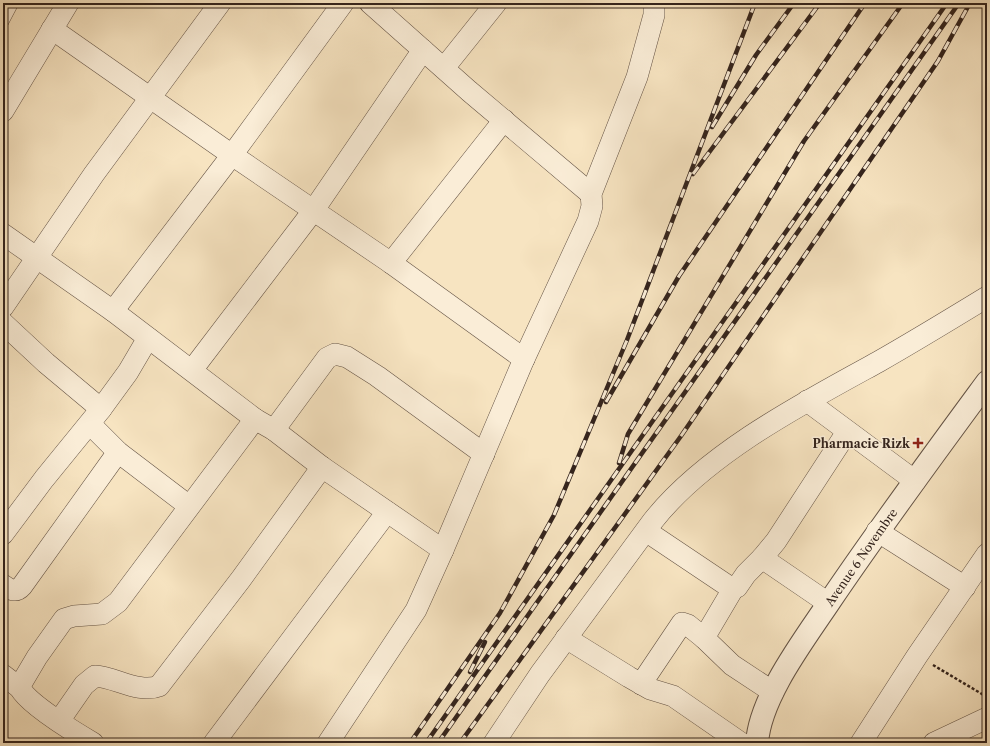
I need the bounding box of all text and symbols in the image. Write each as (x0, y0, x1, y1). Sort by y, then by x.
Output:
place label: Pharmacie Rizk (813, 436, 911, 451)
marker: Pharmacie Rizk (913, 438, 923, 448)
street label: Avenue 6 Novembre (821, 505, 900, 609)

